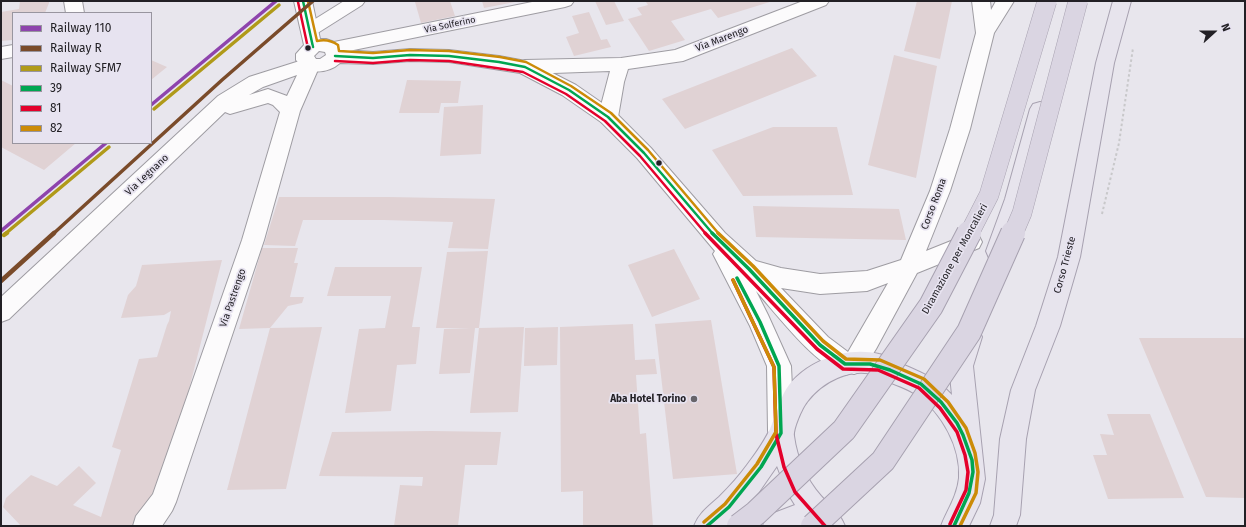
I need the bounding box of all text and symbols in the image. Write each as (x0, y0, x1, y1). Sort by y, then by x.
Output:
legend (12, 12, 152, 144)
north arrow (1194, 12, 1234, 52)
street label: Via Solferino (423, 14, 477, 36)
text: Railway 110 (50, 21, 111, 35)
text: N (1218, 22, 1233, 33)
street label: Via Marengo (694, 23, 750, 55)
text: Railway R (50, 41, 102, 55)
unlabelled marker (303, 43, 313, 53)
text: Railway SFM7 (50, 61, 121, 75)
text: 39 (50, 81, 62, 95)
text: 81 (50, 101, 61, 115)
text: 82 (50, 121, 62, 135)
street label: Via Legnano (123, 152, 171, 198)
unlabelled marker (654, 158, 664, 168)
street label: Corso Roma (919, 177, 949, 231)
street label: Diramazione per Moncalieri (920, 202, 990, 316)
street label: Corso Trieste (1052, 235, 1078, 295)
street label: Via Pastrengo (217, 267, 249, 329)
place label: Aba Hotel Torino (610, 393, 686, 405)
marker: Aba Hotel Torino (689, 394, 699, 404)

